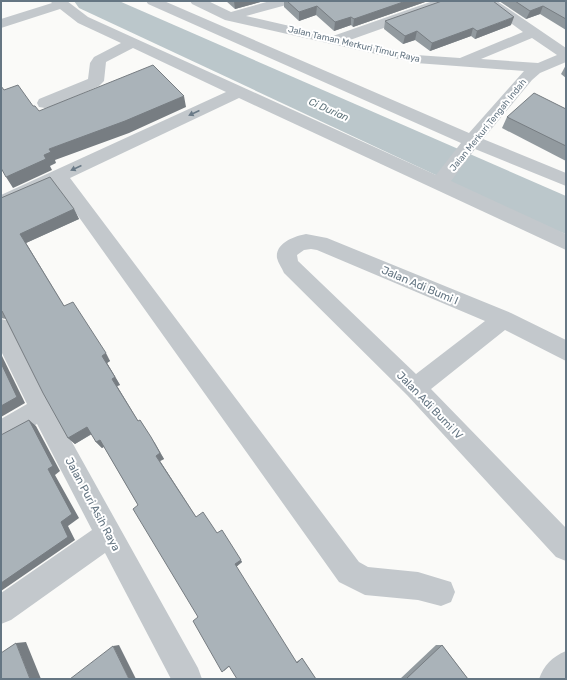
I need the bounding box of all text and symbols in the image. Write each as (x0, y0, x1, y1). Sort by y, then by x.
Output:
street label: Jalan Taman Merkuri Timur Raya (287, 24, 421, 64)
street label: Jalan Merkuri Tengah Indah (448, 77, 528, 173)
water label: Ci Durian (307, 96, 351, 124)
one-way arrow (188, 110, 199, 116)
one-way arrow (70, 165, 81, 171)
street label: Jalan Adi Bumi I (379, 263, 460, 307)
street label: Jalan Adi Bumi IV (394, 369, 465, 442)
street label: Jalan Puri Asih Raya (62, 455, 123, 553)

